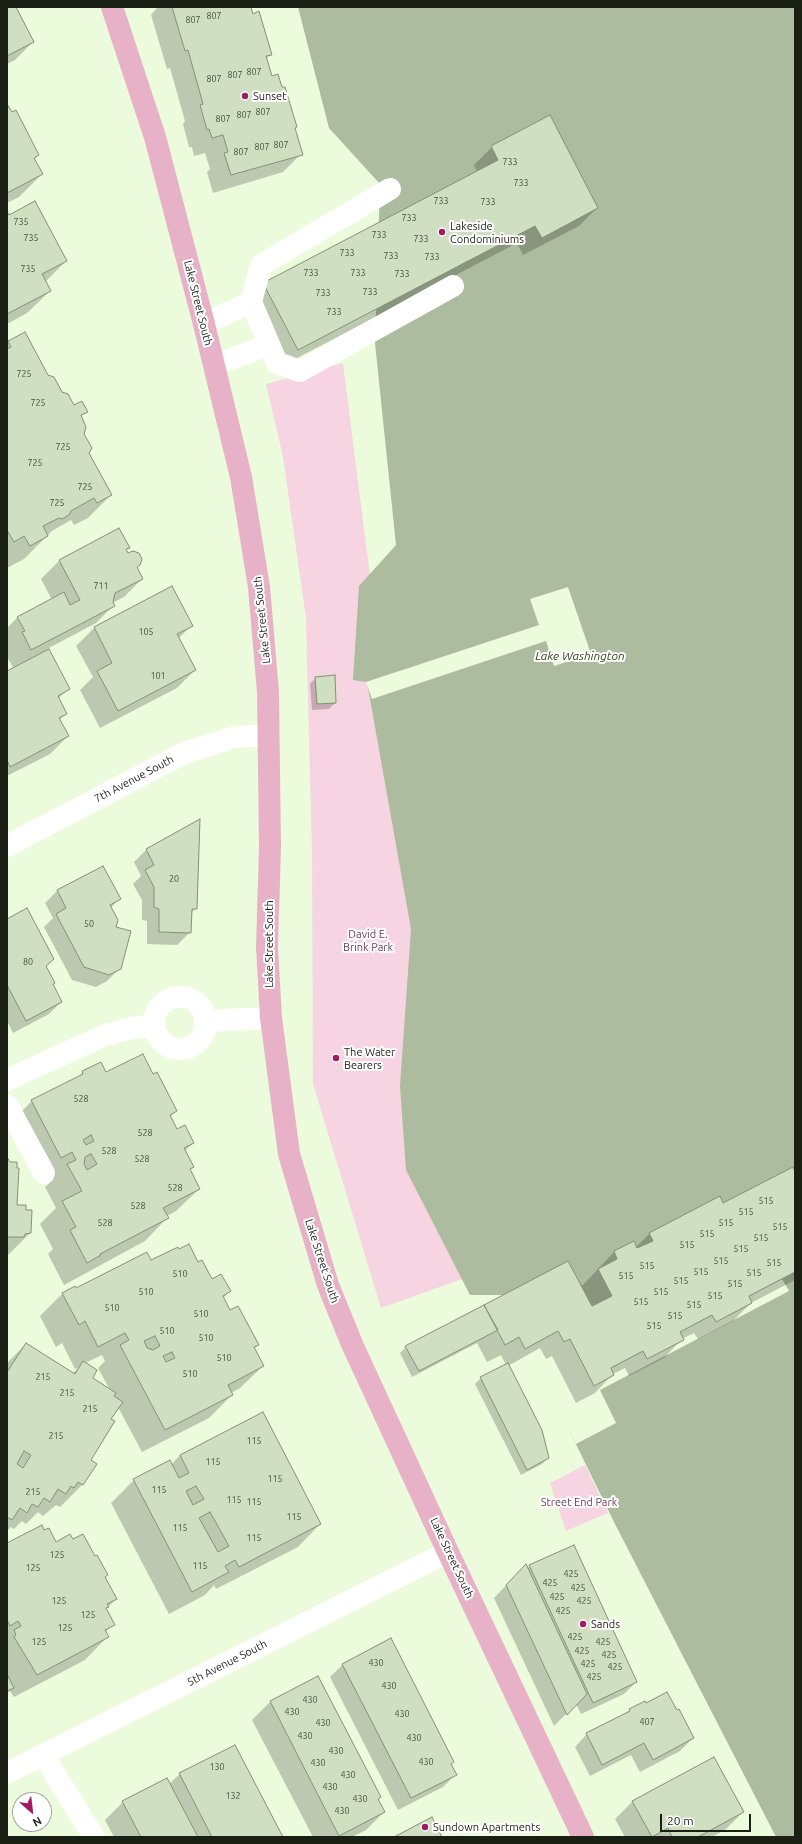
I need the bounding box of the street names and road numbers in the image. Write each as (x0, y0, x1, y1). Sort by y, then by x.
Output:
street label: Lake Street South (181, 259, 215, 347)
street label: Lake Street South (251, 576, 273, 664)
street label: 7th Avenue South (92, 753, 176, 805)
street label: Lake Street South (262, 900, 276, 988)
street label: Lake Street South (302, 1217, 342, 1305)
street label: Lake Street South (428, 1516, 476, 1600)
street label: 5th Avenue South (185, 1637, 269, 1689)

